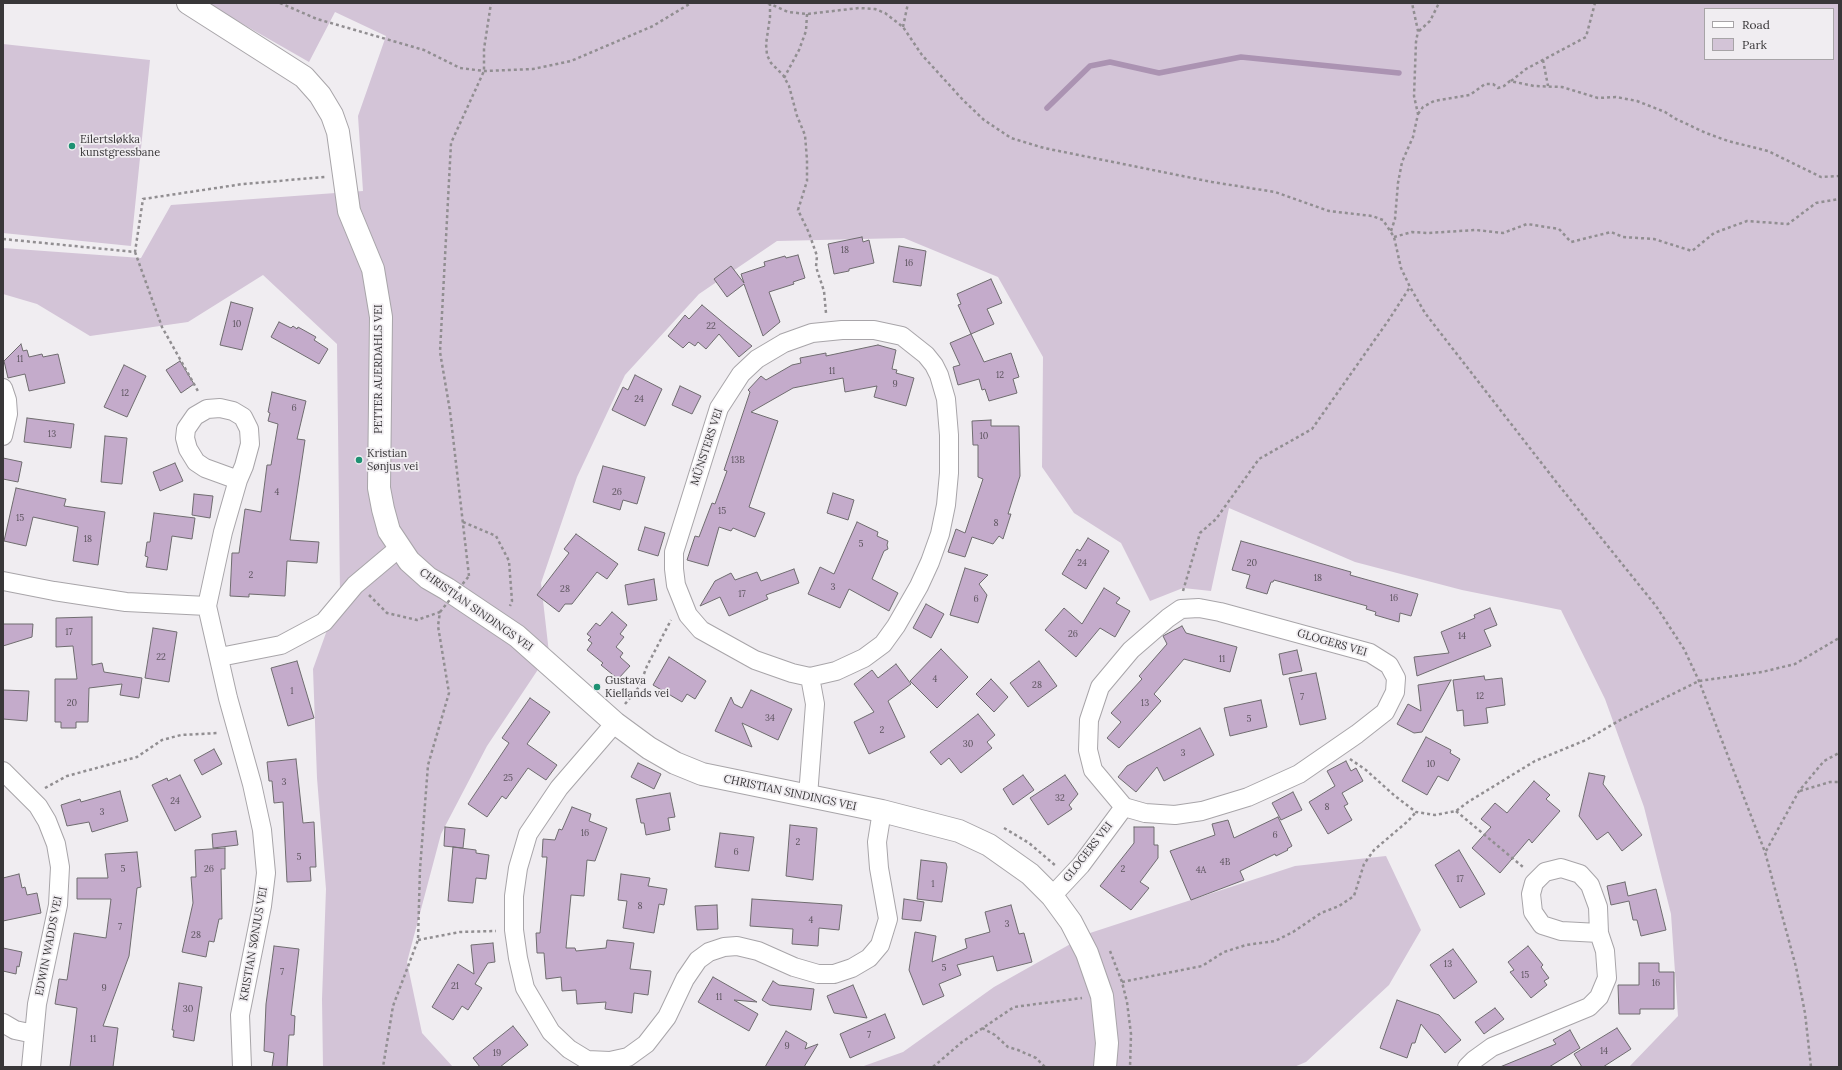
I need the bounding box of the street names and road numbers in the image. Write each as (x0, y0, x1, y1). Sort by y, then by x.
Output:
street label: PETTER AUERDAHLS VEI (372, 304, 386, 434)
street label: MÜNSTERS VEI (688, 407, 726, 487)
street label: CHRISTIAN SINDINGS VEI (417, 566, 535, 654)
street label: GLOGERS VEI (1295, 627, 1369, 659)
street label: CHRISTIAN SINDINGS VEI (722, 772, 858, 814)
street label: GLOGERS VEI (1061, 819, 1115, 885)
street label: KRISTIAN SØNJUS VEI (237, 886, 271, 1002)
street label: EDWIN WADDS VEI (33, 895, 65, 997)

